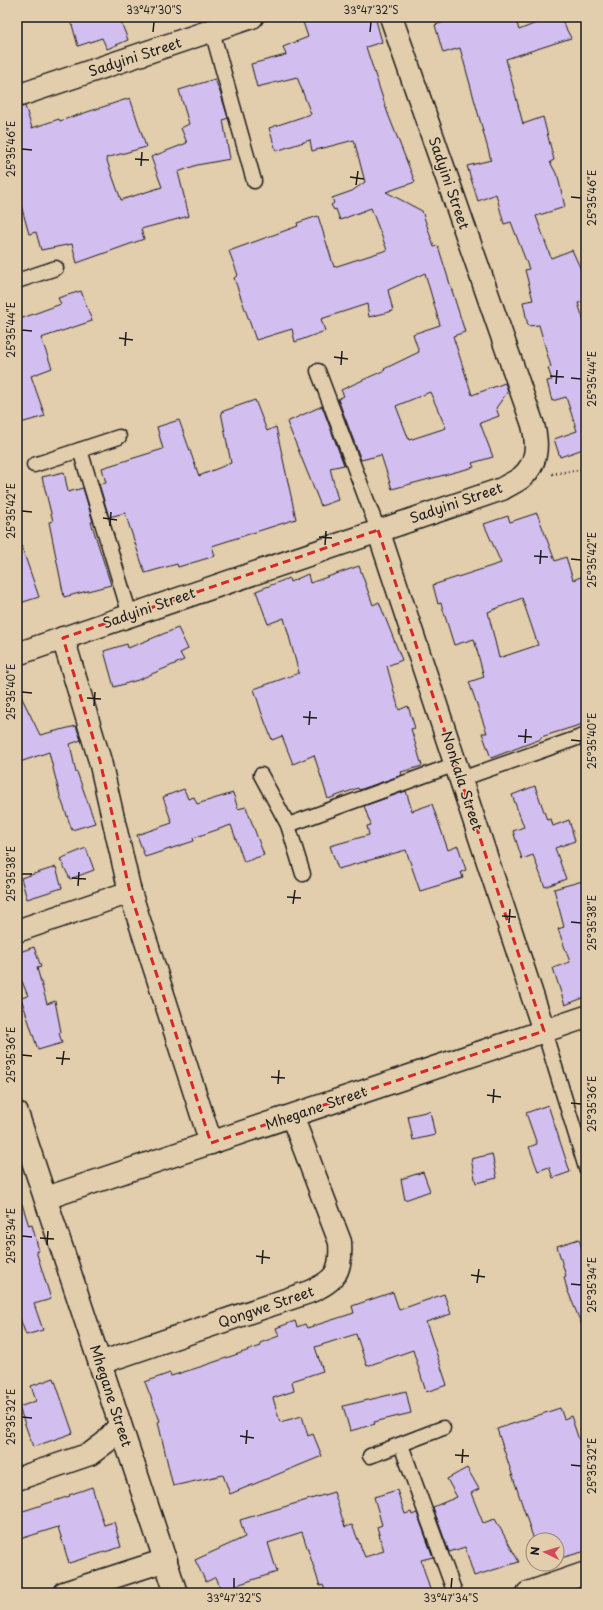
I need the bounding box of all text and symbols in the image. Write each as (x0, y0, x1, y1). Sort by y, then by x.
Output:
text: 33°47'30"S (126, 2, 182, 17)
text: 33°47'32"S (343, 2, 399, 17)
street label: Sadyini Street (86, 32, 184, 81)
text: 25°35'46"E (3, 121, 18, 177)
street label: Sadyini Street (424, 134, 475, 232)
text: 25°35'46"E (584, 170, 599, 226)
text: 25°35'44"E (3, 302, 18, 358)
text: 25°35'44"E (584, 351, 599, 407)
street label: Sadyini Street (407, 477, 505, 528)
text: 25°35'42"E (3, 483, 18, 539)
text: 25°35'42"E (584, 532, 599, 588)
street label: Sadyini Street (100, 582, 198, 633)
text: 25°35'40"E (3, 664, 18, 720)
text: 25°35'40"E (584, 713, 599, 769)
street label: Nonkala Street (436, 728, 489, 834)
text: 25°35'38"E (3, 846, 18, 902)
text: 25°35'38"E (584, 895, 599, 951)
text: 25°35'36"E (3, 1027, 18, 1083)
text: 25°35'36"E (584, 1076, 599, 1132)
street label: Mhegane Street (262, 1080, 370, 1135)
text: 25°35'34"E (3, 1208, 18, 1264)
text: 25°35'34"E (584, 1257, 599, 1313)
street label: Qongwe Street (215, 1280, 317, 1333)
street label: Mhegane Street (85, 1342, 138, 1450)
text: 25°35'32"E (3, 1389, 18, 1445)
text: 25°35'32"E (584, 1438, 599, 1494)
north arrow (525, 1532, 565, 1572)
text: N (526, 1546, 543, 1556)
text: 33°47'32"S (206, 1590, 262, 1605)
text: 33°47'34"S (424, 1590, 478, 1605)

